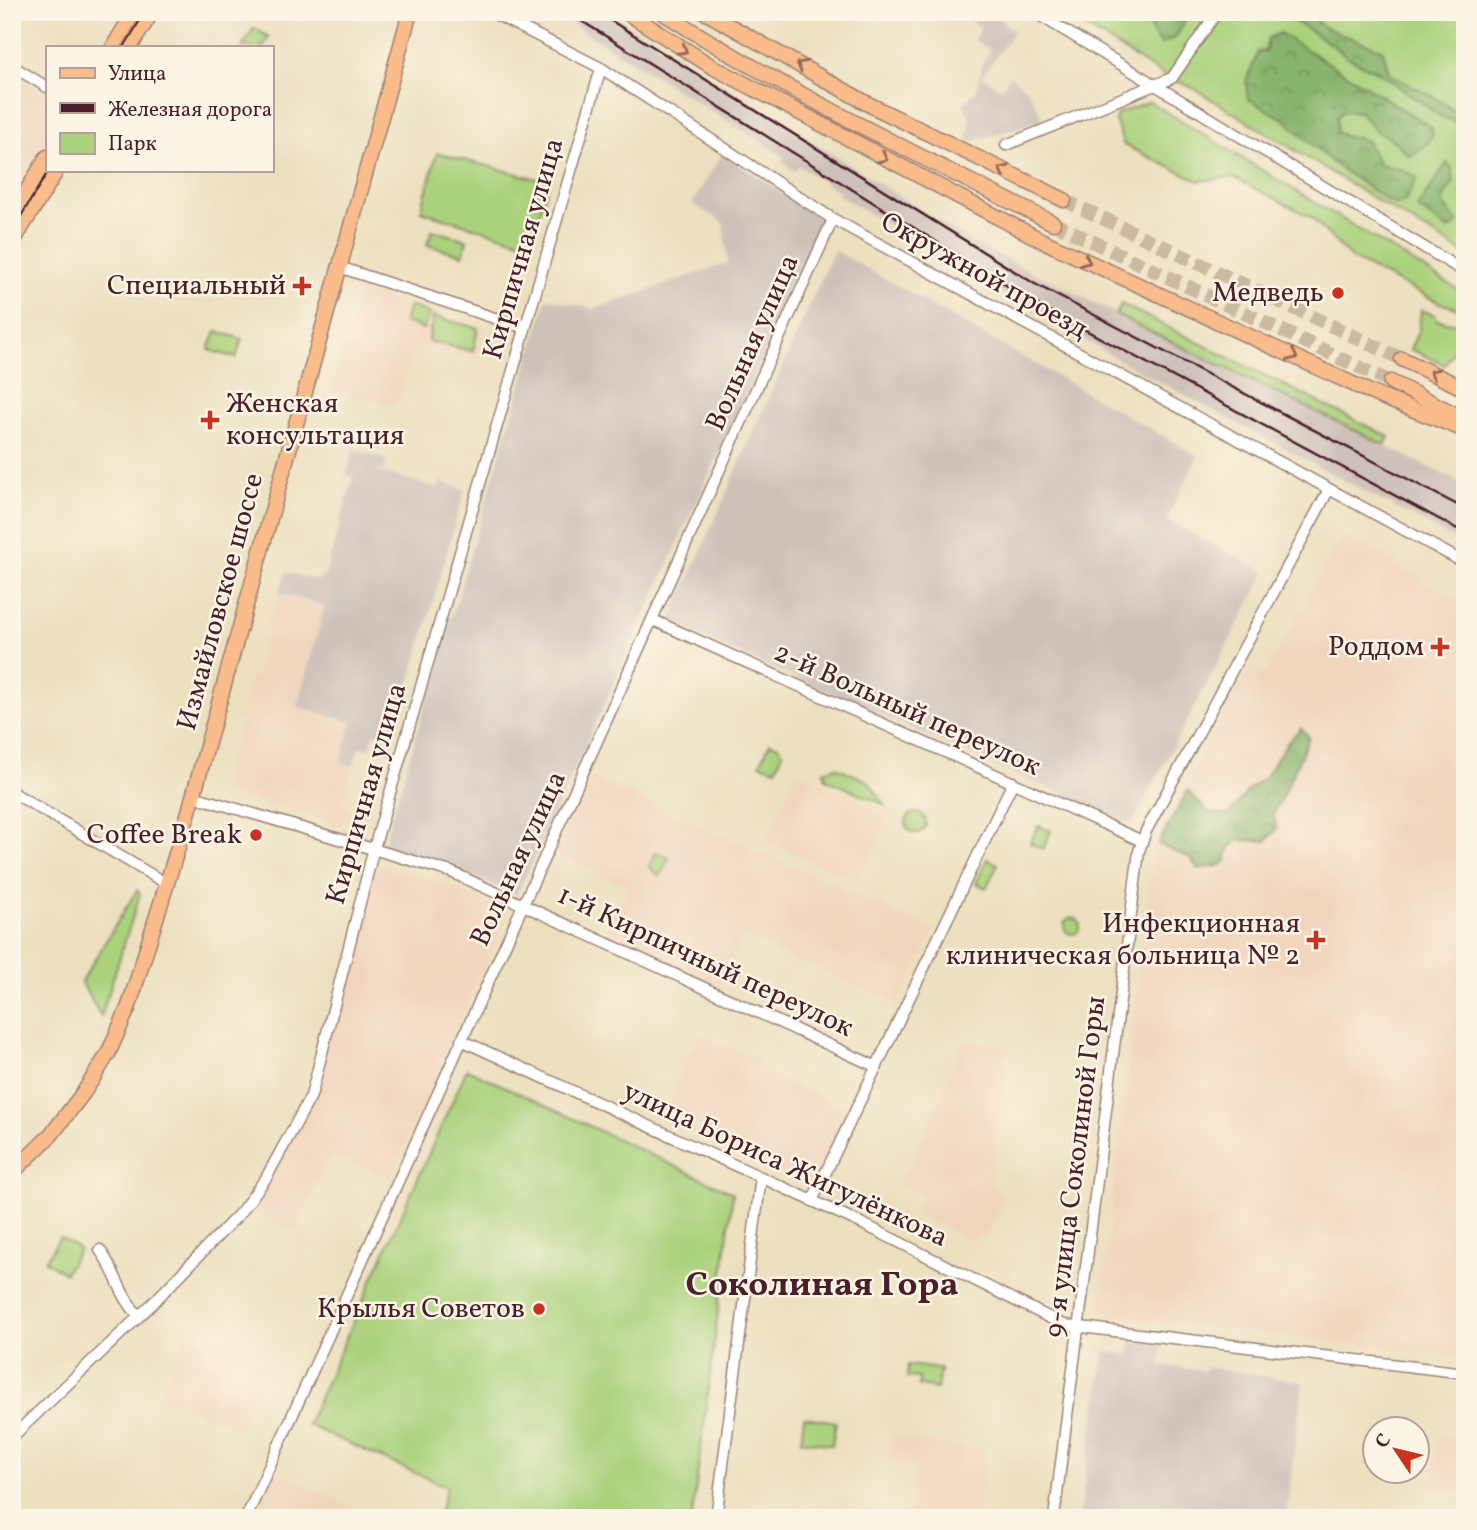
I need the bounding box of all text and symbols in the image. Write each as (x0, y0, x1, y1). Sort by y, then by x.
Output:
one-way arrow (676, 41, 689, 54)
legend (46, 46, 273, 172)
text: Улица (108, 60, 166, 89)
one-way arrow (795, 60, 808, 73)
text: Железная дорога (108, 96, 272, 125)
text: Парк (108, 130, 157, 159)
street label: Кирпичная улица (474, 134, 574, 364)
one-way arrow (876, 150, 888, 164)
one-way arrow (998, 164, 1010, 178)
street label: Окружной проезд (873, 203, 1095, 349)
street label: Вольная улица (697, 249, 809, 437)
one-way arrow (1079, 253, 1091, 267)
place label: Специальный (107, 267, 286, 306)
place label: Медведь (1212, 274, 1324, 313)
marker: Специальный (292, 276, 312, 296)
marker: Медведь (1330, 285, 1346, 301)
one-way arrow (1286, 348, 1298, 362)
one-way arrow (1429, 368, 1441, 382)
place label: Женская консультация (226, 385, 404, 456)
marker: Женская консультация (200, 410, 220, 430)
street label: Измайловское шоссе (168, 469, 274, 735)
place label: Роддом (1328, 628, 1424, 667)
street label: 2-й Вольный переулок (767, 634, 1047, 786)
marker: Роддом (1430, 637, 1450, 657)
street label: Кирпичная улица (317, 679, 417, 909)
street label: Вольная улица (461, 765, 577, 953)
place label: Coffee Break (86, 816, 242, 855)
marker: Coffee Break (248, 827, 264, 843)
street label: 1-й Кирпичный переулок (551, 876, 859, 1048)
place label: Инфекционная клиническая больница № 2 (946, 905, 1300, 976)
marker: Инфекционная клиническая больница № 2 (1306, 930, 1326, 950)
street label: 9-я улица Соколиной Горы (1036, 994, 1116, 1340)
street label: улица Бориса Жигулёнкова (616, 1072, 954, 1258)
district label: Соколиная Гора (685, 1262, 959, 1310)
place label: Крылья Советов (317, 1290, 525, 1329)
marker: Крылья Советов (531, 1301, 547, 1317)
north arrow (1362, 1414, 1432, 1484)
text: С (1370, 1429, 1398, 1454)

